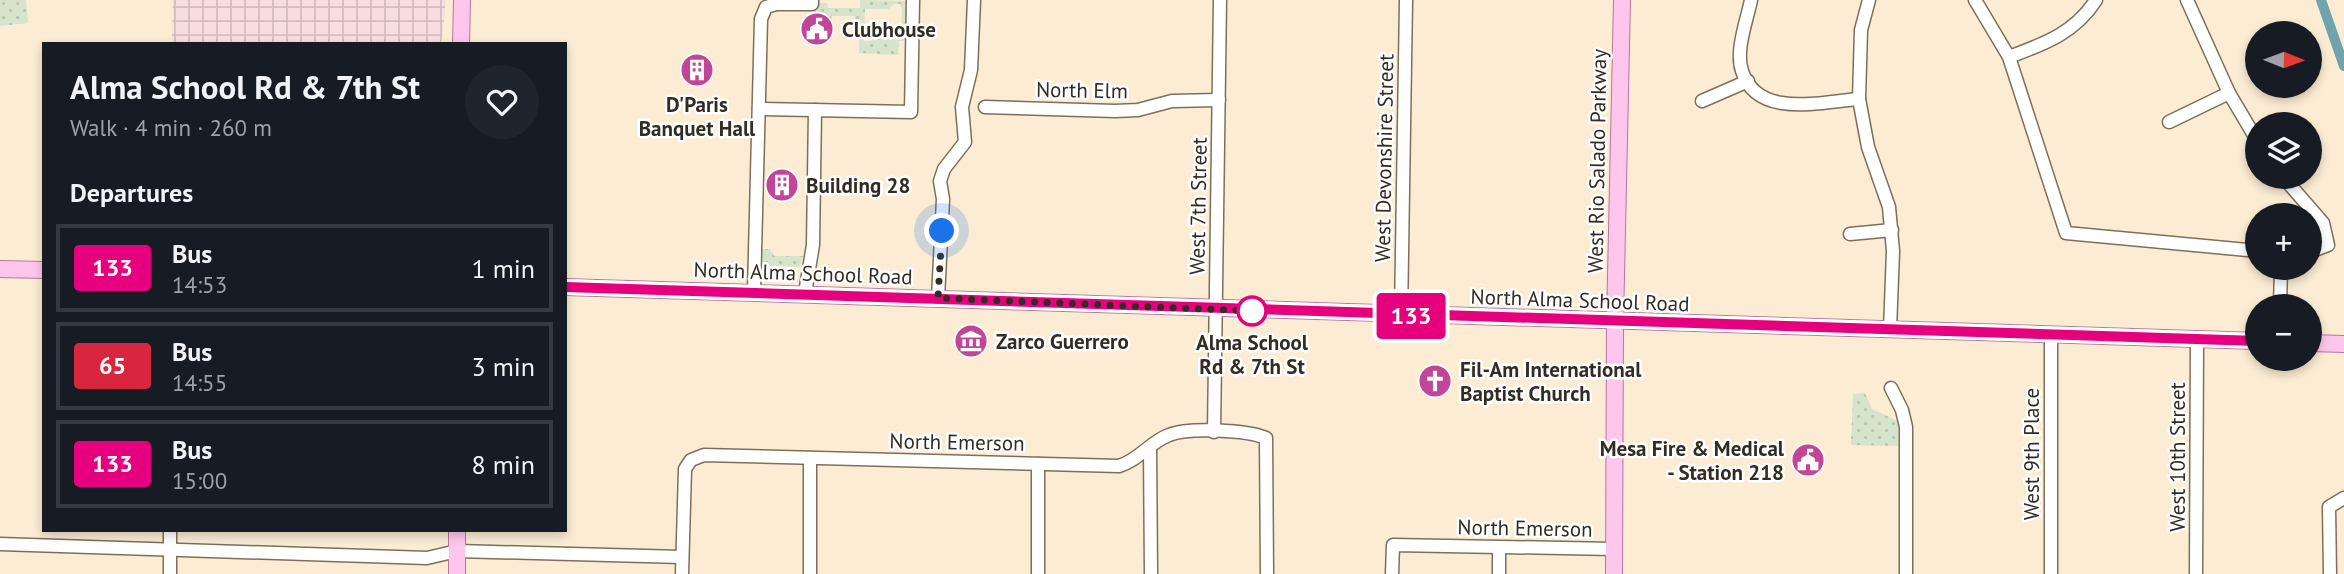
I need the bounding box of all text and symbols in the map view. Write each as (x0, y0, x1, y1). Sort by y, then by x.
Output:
public building icon: Clubhouse (798, 10, 836, 48)
place label: Clubhouse (842, 16, 936, 43)
north arrow (2245, 21, 2322, 98)
map controls (2245, 21, 2322, 371)
street label: West Rio Salado Parkway (1582, 48, 1612, 273)
building icon: D'Paris Banquet Hall (678, 51, 716, 89)
street label: West Devonshire Street (1369, 54, 1399, 262)
text: Alma School Rd & 7th St (70, 65, 420, 108)
button: heart (465, 65, 539, 139)
street label: North Elm (1036, 76, 1128, 104)
place label: D'Paris Banquet Hall (639, 91, 756, 142)
button: layers (2245, 112, 2322, 189)
text: Walk · 4 min · 260 m (70, 113, 272, 142)
street label: West 7th Street (1183, 137, 1213, 275)
building icon: Building 28 (763, 166, 801, 204)
place label: Building 28 (806, 172, 910, 199)
text: Departures (70, 176, 193, 209)
button: + (2245, 203, 2322, 280)
your location (924, 213, 959, 248)
text: Bus (172, 237, 212, 270)
text: 133 (92, 252, 133, 283)
text: 1 min (472, 252, 535, 285)
street label: North Alma School Road (693, 256, 913, 290)
text: 14:53 (172, 270, 227, 299)
street label: North Alma School Road (1470, 283, 1690, 317)
line badge: 133 (1371, 293, 1451, 339)
button: − (2245, 294, 2322, 371)
marker: Alma School Rd & 7th St (1237, 296, 1267, 326)
text: 133 (1391, 300, 1431, 331)
museum icon: Zarco Guerrero (952, 322, 990, 360)
place label: Zarco Guerrero (996, 328, 1129, 355)
place label: Alma School Rd & 7th St (1196, 329, 1309, 380)
text: Bus (172, 335, 212, 368)
text: 65 (99, 350, 126, 381)
text: 3 min (472, 350, 535, 383)
place label: Fil-Am International Baptist Church (1460, 356, 1642, 407)
church icon: Fil-Am International Baptist Church (1416, 362, 1454, 400)
text: 14:55 (172, 368, 227, 397)
street label: West 10th Street (2164, 382, 2191, 532)
street label: West 9th Place (2018, 388, 2045, 520)
street label: North Emerson (889, 427, 1025, 457)
text: Bus (172, 433, 212, 466)
place label: Mesa Fire & Medical - Station 218 (1600, 435, 1785, 486)
public building icon: Mesa Fire & Medical - Station 218 (1789, 441, 1827, 479)
text: 133 (92, 448, 133, 479)
text: 8 min (472, 448, 535, 481)
text: 15:00 (172, 466, 227, 495)
street label: North Emerson (1457, 513, 1593, 543)

